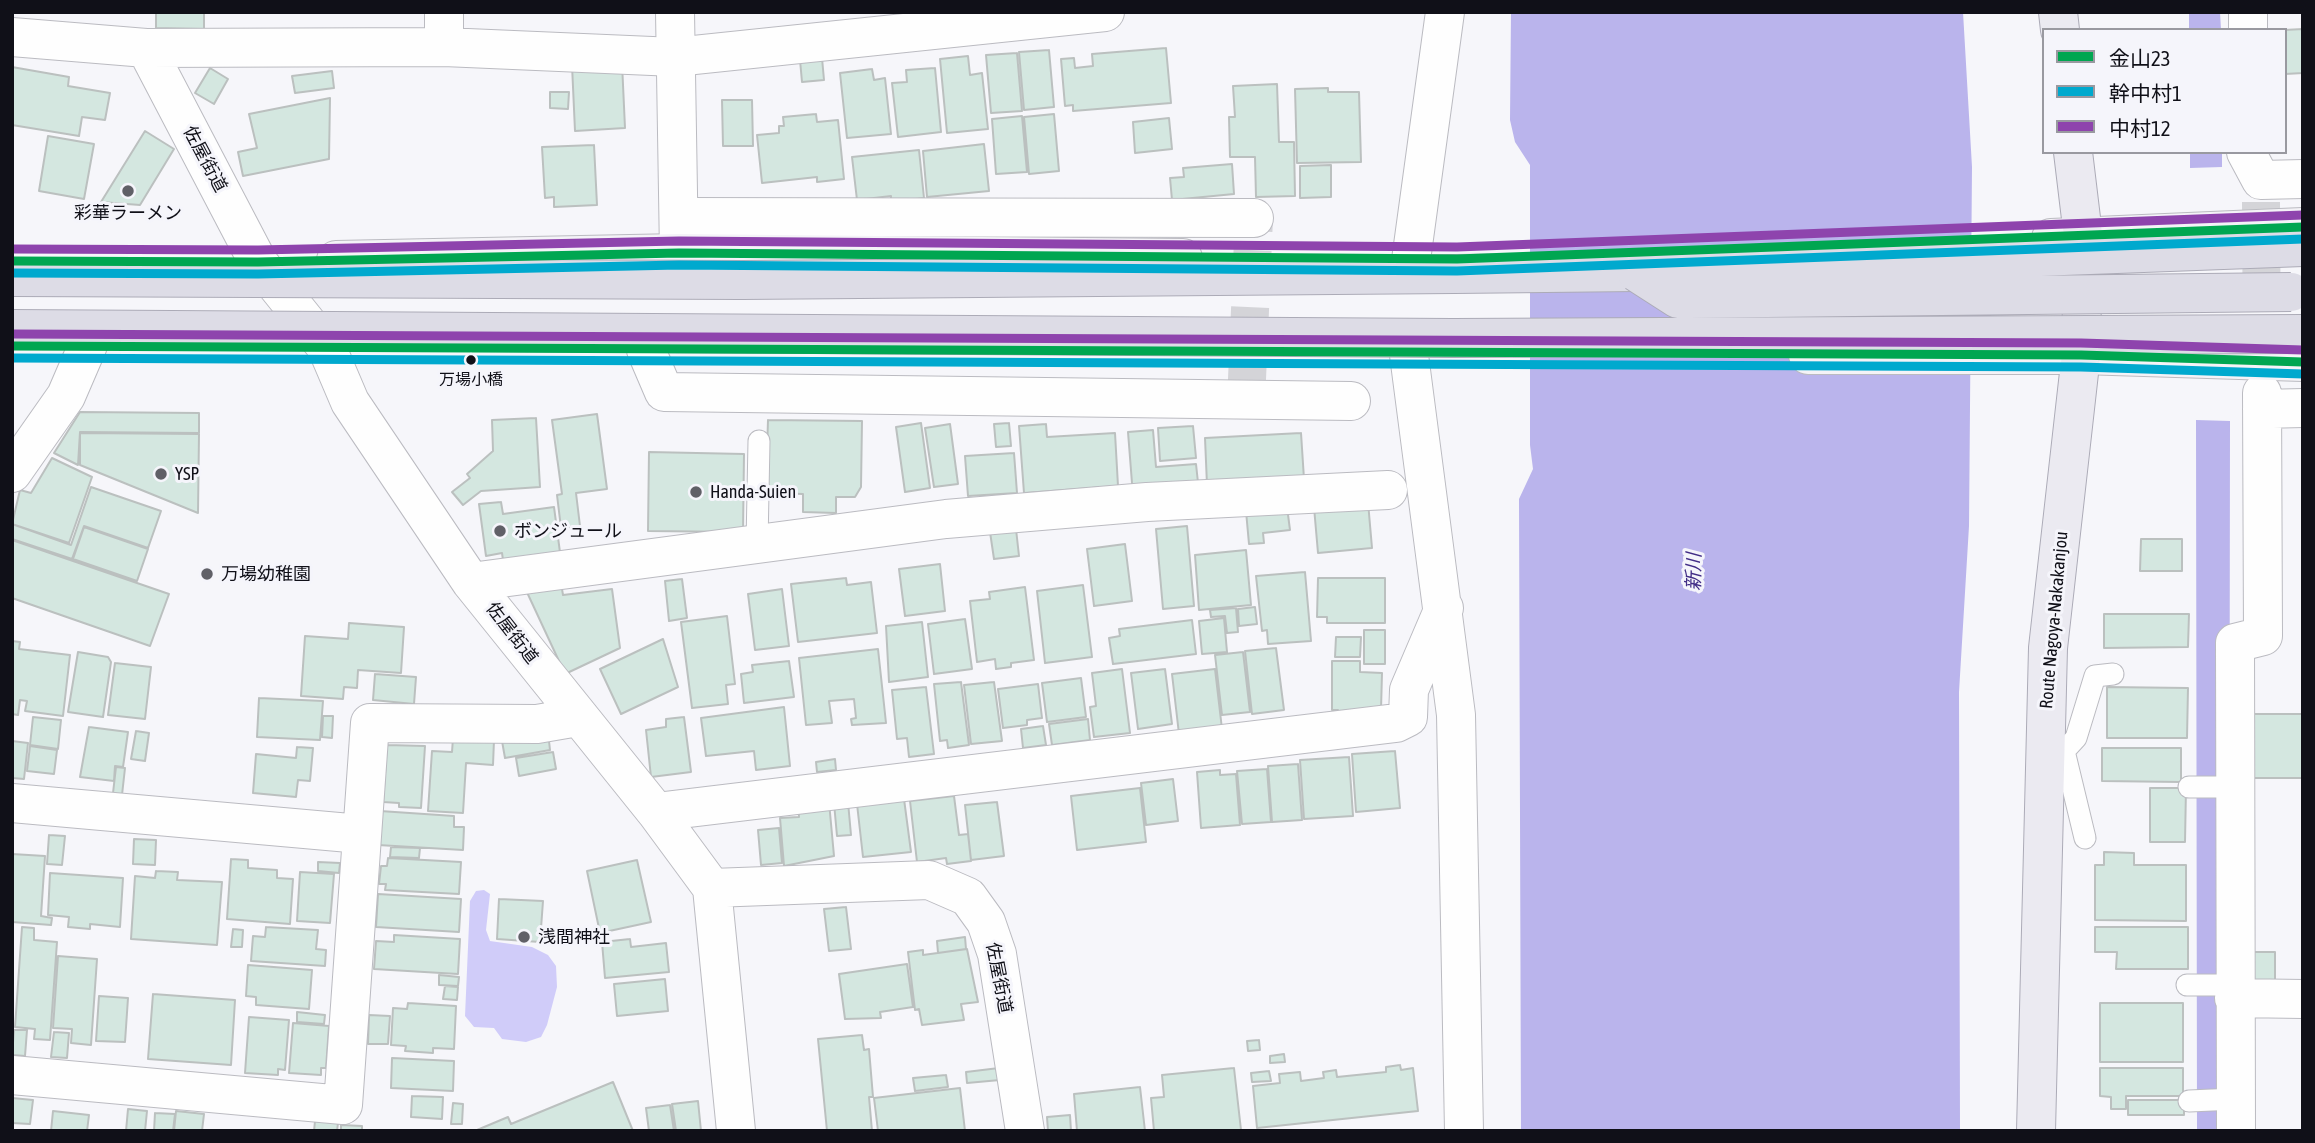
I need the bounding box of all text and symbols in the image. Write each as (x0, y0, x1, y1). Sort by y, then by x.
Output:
legend (2042, 28, 2287, 154)
text: 金山23 (2109, 46, 2171, 70)
text: 幹中村1 (2109, 81, 2182, 105)
text: 中村12 (2109, 116, 2171, 140)
street label: 佐屋街道 (179, 122, 231, 196)
marker: 彩華ラーメン (120, 183, 136, 199)
place label: 彩華ラーメン (74, 202, 182, 224)
marker: 万場小橋 (464, 353, 478, 367)
place label: 万場小橋 (439, 370, 503, 390)
place label: YSP (175, 463, 199, 485)
marker: YSP (153, 466, 169, 482)
place label: Handa-Suien (710, 481, 796, 503)
marker: Handa-Suien (688, 484, 704, 500)
place label: ボンジュール (514, 520, 622, 542)
marker: ボンジュール (492, 523, 508, 539)
street label: Route Nagoya-Nakakanjou (2035, 530, 2073, 710)
water label: 新川 (1682, 553, 1706, 591)
place label: 万場幼稚園 (221, 563, 311, 585)
marker: 万場幼稚園 (199, 566, 215, 582)
street label: 佐屋街道 (481, 598, 543, 668)
place label: 浅間神社 (538, 926, 610, 948)
marker: 浅間神社 (516, 929, 532, 945)
street label: 佐屋街道 (982, 941, 1016, 1015)

